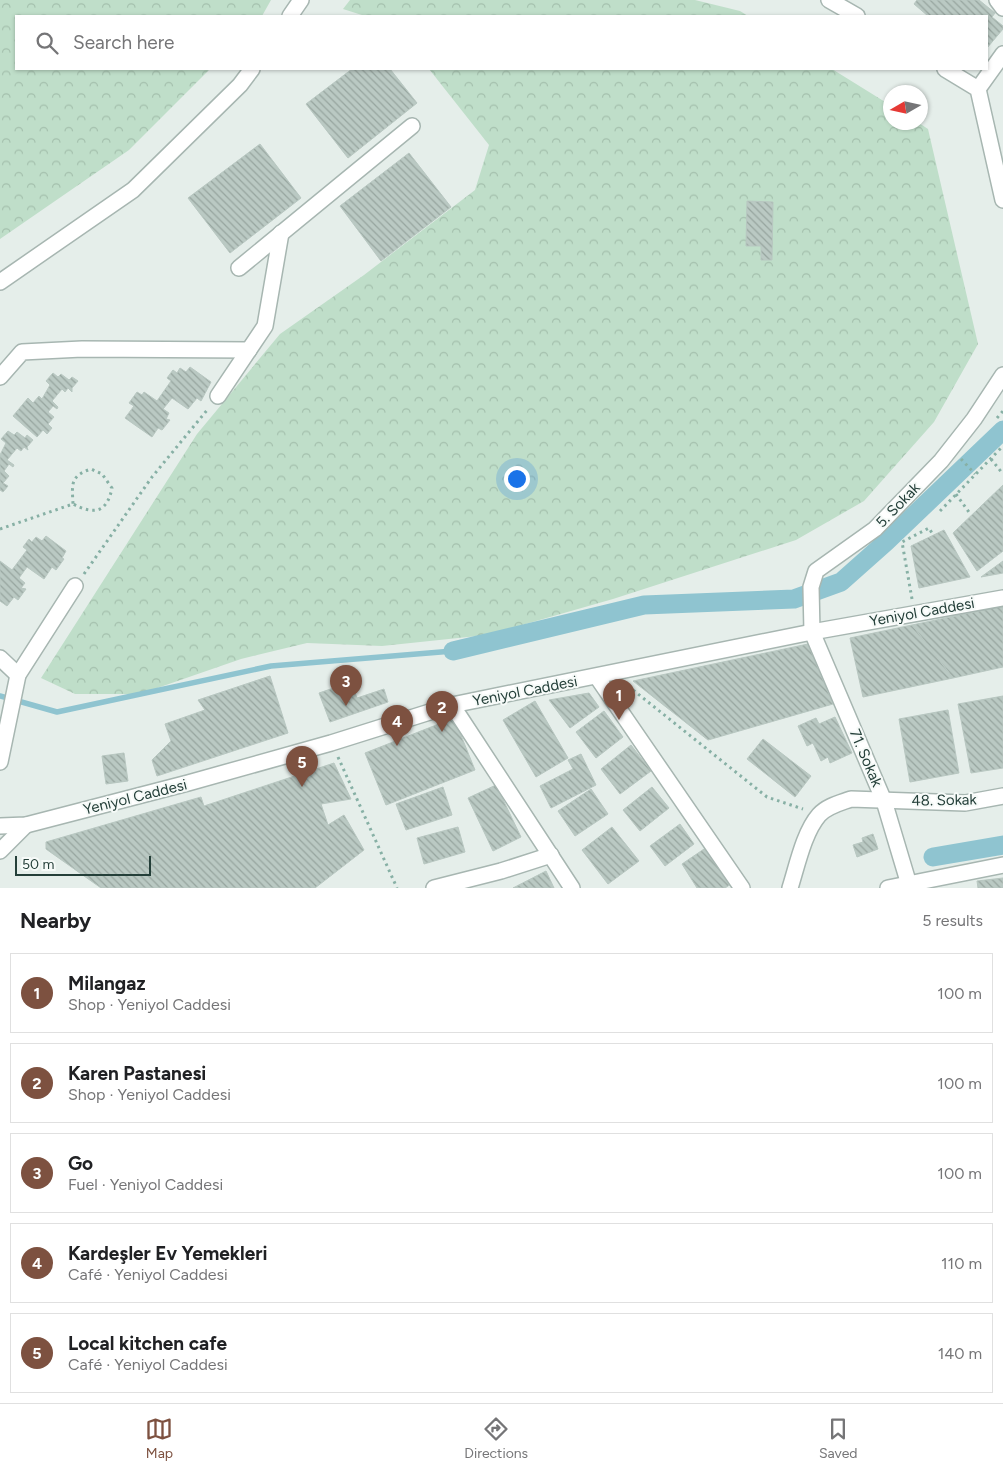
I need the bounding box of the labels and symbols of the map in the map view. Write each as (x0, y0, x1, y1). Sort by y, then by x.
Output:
north arrow (883, 85, 928, 130)
your location (504, 466, 530, 492)
street label: 5. Sokak (872, 478, 924, 531)
street label: Yeniyol Caddesi (868, 594, 976, 630)
pin: 3 (330, 665, 362, 706)
street label: Yeniyol Caddesi (471, 672, 579, 710)
pin: 1 (603, 679, 635, 720)
pin: 2 (426, 691, 458, 732)
pin: 4 (381, 705, 413, 746)
street label: 71. Sokak (846, 726, 886, 790)
pin: 5 (286, 746, 318, 787)
street label: Yeniyol Caddesi (81, 775, 189, 819)
street label: 48. Sokak (911, 790, 978, 810)
scale bar (15, 853, 151, 876)

